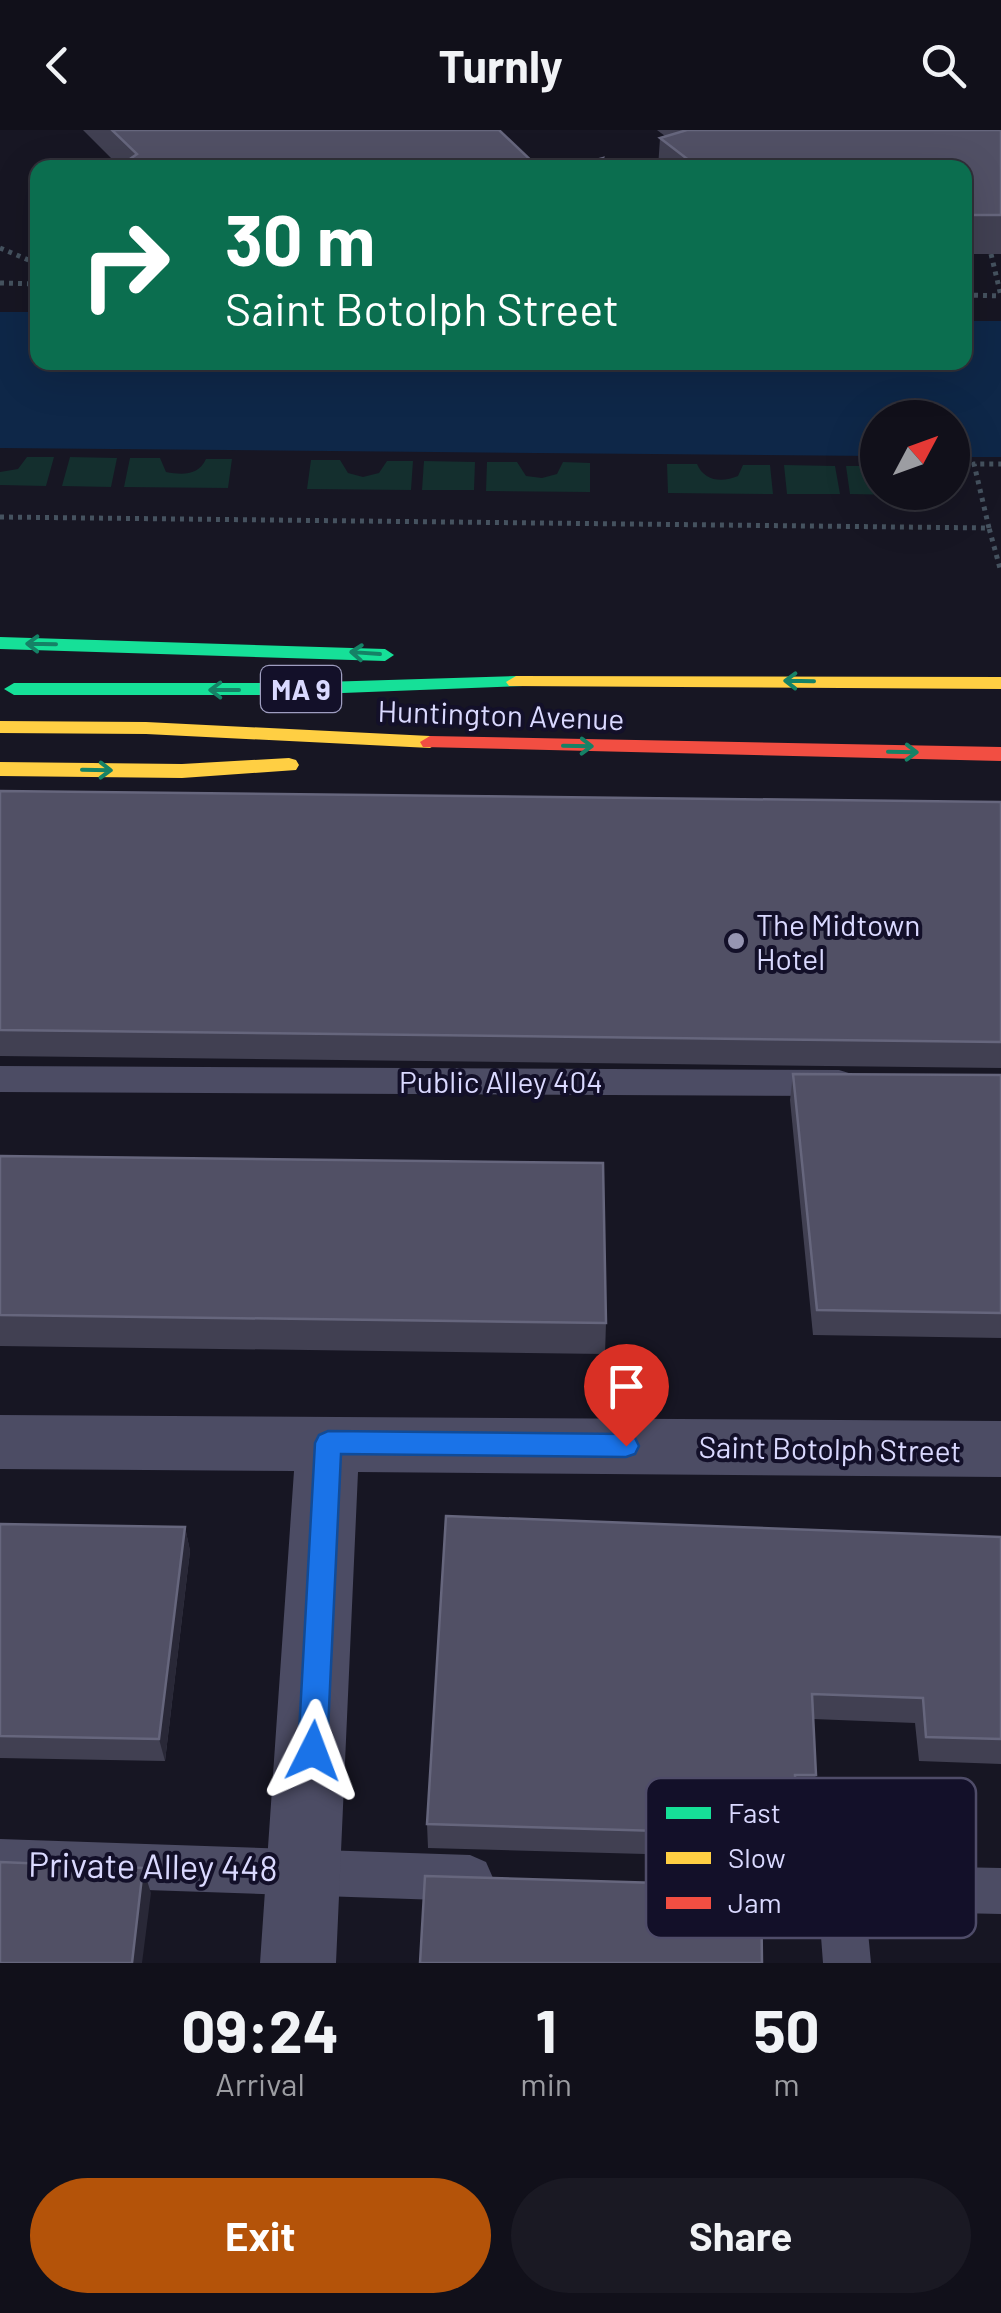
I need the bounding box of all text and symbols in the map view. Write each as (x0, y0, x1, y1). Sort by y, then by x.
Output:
icon: back (30, 38, 85, 93)
text: Turnly (438, 38, 563, 92)
icon: search (916, 38, 971, 93)
text: 30 m (225, 196, 375, 280)
icon: right (60, 200, 190, 330)
text: Saint Botolph Street (225, 281, 619, 335)
north arrow (860, 400, 970, 510)
map controls (860, 400, 970, 510)
one-way arrow (25, 634, 58, 654)
one-way arrow (350, 643, 382, 662)
road number: MA 9 (261, 666, 341, 712)
one-way arrow (783, 672, 816, 690)
one-way arrow (209, 680, 242, 700)
street label: Huntington Avenue (377, 692, 625, 736)
one-way arrow (562, 737, 594, 756)
one-way arrow (887, 743, 919, 762)
one-way arrow (81, 761, 113, 780)
place label: The Midtown Hotel (756, 906, 921, 976)
marker: The Midtown Hotel (725, 930, 747, 952)
street label: Public Alley 404 (399, 1063, 603, 1099)
pin (584, 1344, 669, 1447)
icon: arrive (599, 1359, 654, 1414)
street label: Saint Botolph Street (698, 1428, 962, 1468)
position arrow (261, 1699, 365, 1803)
legend (646, 1778, 976, 1938)
text: Fast (728, 1795, 781, 1829)
text: Slow (728, 1840, 786, 1874)
street label: Private Alley 448 (28, 1842, 278, 1888)
text: Jam (728, 1885, 782, 1919)
text: 09:24 (181, 1993, 339, 2065)
text: 1 (536, 1993, 557, 2065)
text: 50 (753, 1993, 820, 2065)
text: Arrival (215, 2064, 305, 2102)
text: min (520, 2064, 572, 2102)
text: m (773, 2064, 800, 2102)
button: Exit (30, 2178, 491, 2293)
button: Share (511, 2178, 971, 2293)

